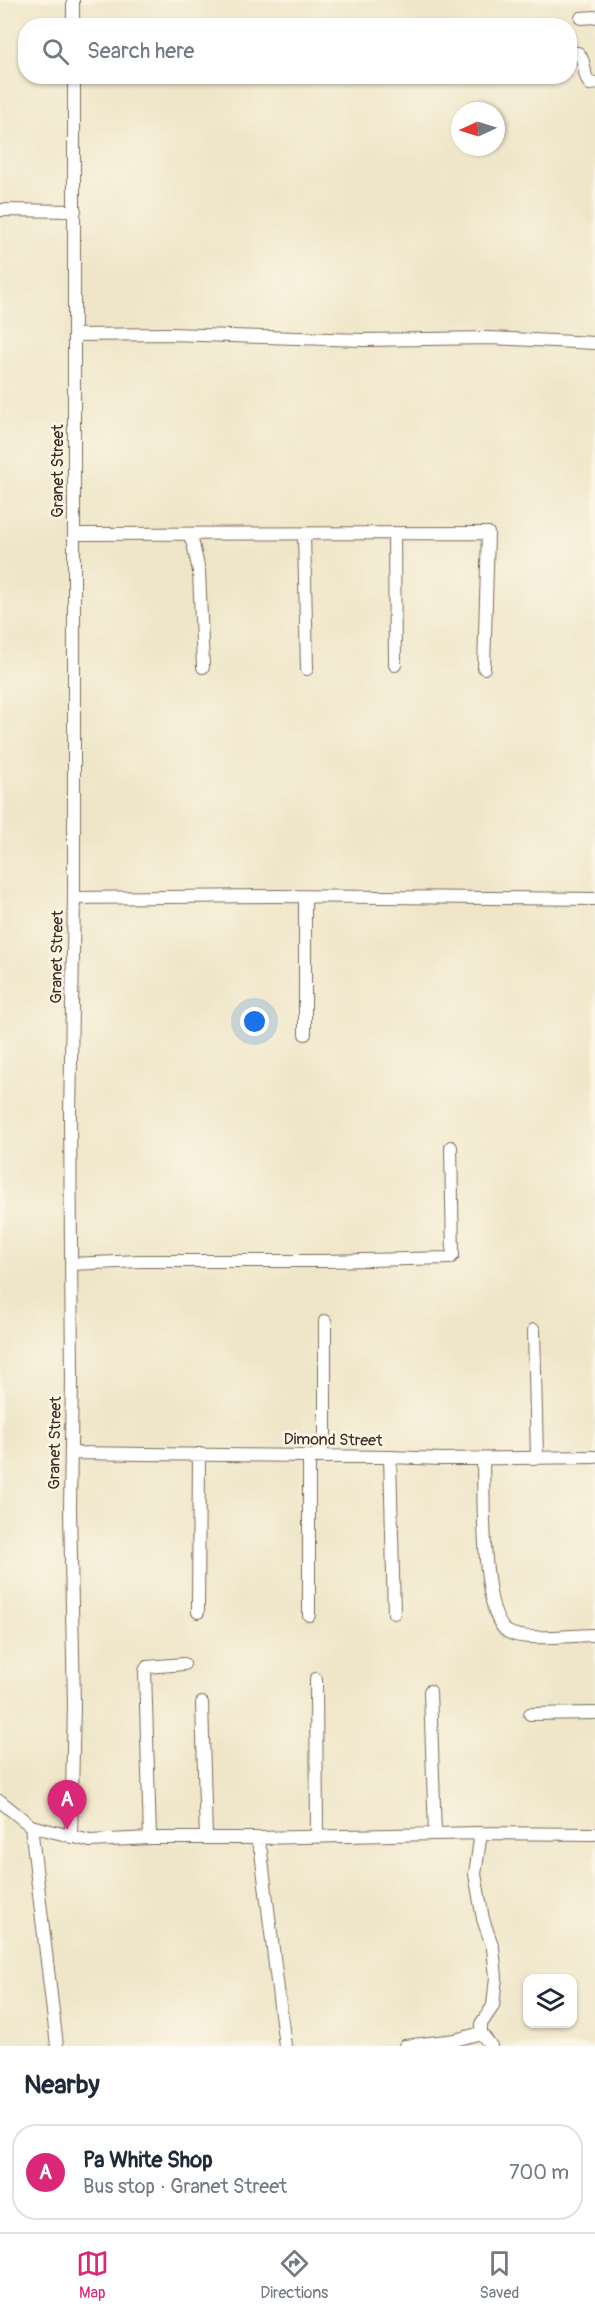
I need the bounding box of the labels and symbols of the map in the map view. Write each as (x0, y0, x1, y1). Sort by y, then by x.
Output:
north arrow (451, 102, 505, 156)
street label: Granet Street (48, 424, 68, 518)
street label: Granet Street (46, 910, 68, 1004)
your location (240, 1007, 269, 1036)
street label: Granet Street (44, 1396, 66, 1490)
street label: Dimond Street (283, 1429, 383, 1451)
pin: A (48, 1780, 86, 1830)

